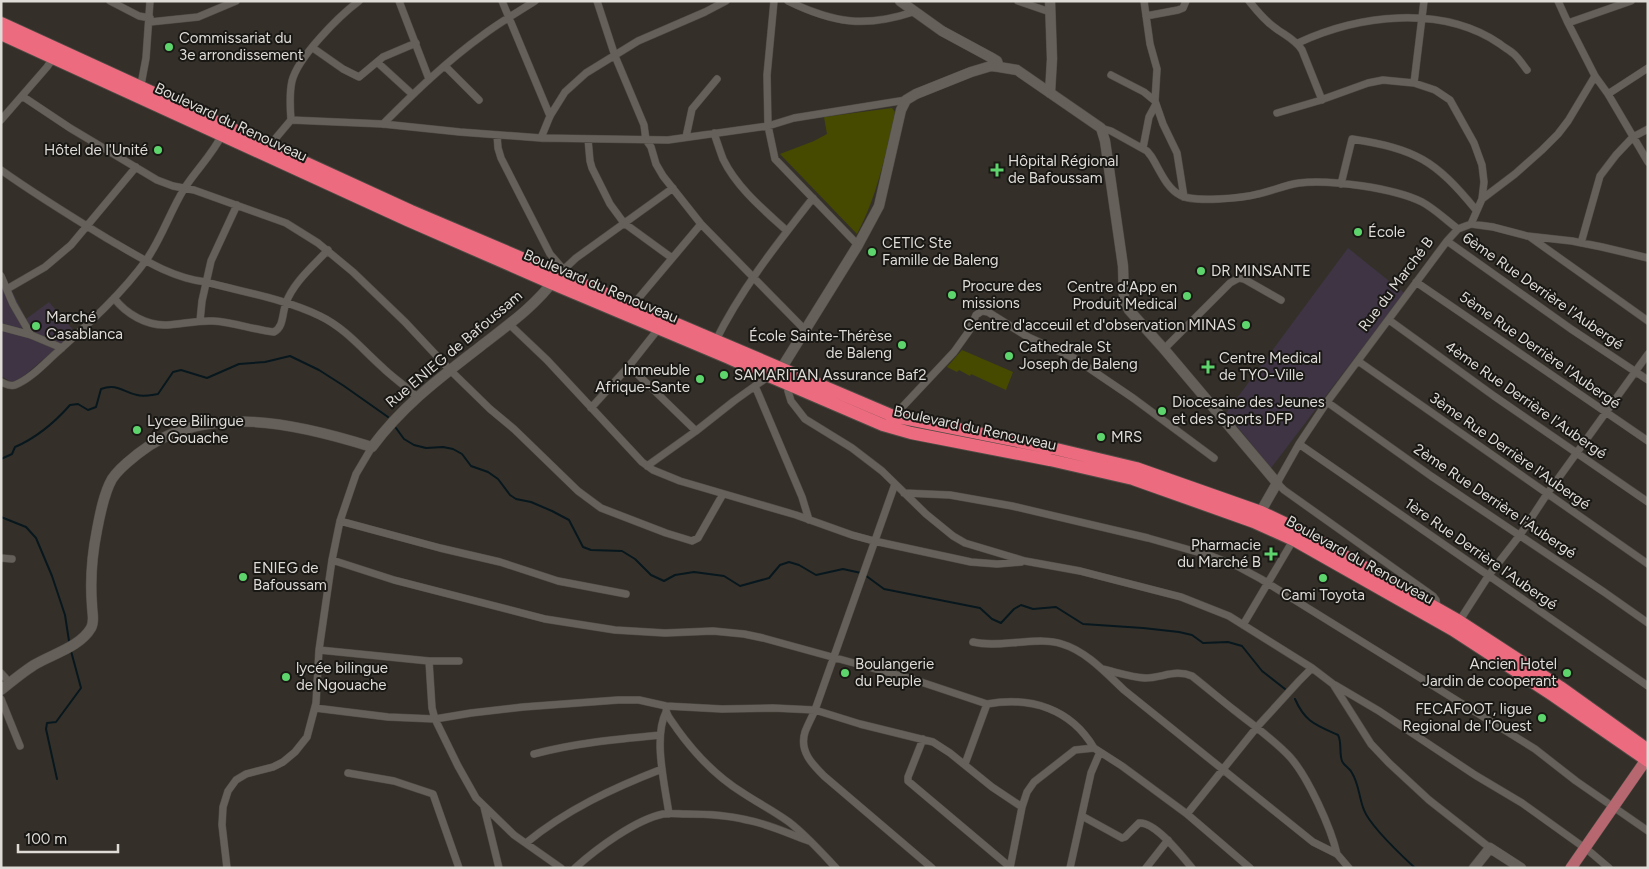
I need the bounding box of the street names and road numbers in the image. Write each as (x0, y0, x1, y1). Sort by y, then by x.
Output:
street label: Boulevard du Renouveau (152, 79, 310, 165)
street label: 6ème Rue Derrière l'Aubergé (1459, 229, 1627, 353)
street label: Rue du Marché B (1355, 233, 1437, 335)
street label: Boulevard du Renouveau (521, 245, 681, 327)
street label: Rue ENIEG de Bafoussam (382, 287, 526, 411)
street label: 5ème Rue Derrière l'Aubergé (1456, 287, 1624, 413)
street label: 4ème Rue Derrière l'Aubergé (1442, 337, 1610, 463)
street label: 3ème Rue Derrière l'Aubergé (1426, 389, 1594, 513)
street label: Boulevard du Renouveau (892, 402, 1058, 454)
street label: 2ème Rue Derrière l'Aubergé (1410, 440, 1580, 562)
street label: 1ère Rue Derrière l'Aubergé (1401, 494, 1561, 614)
street label: Boulevard du Renouveau (1283, 512, 1437, 608)

